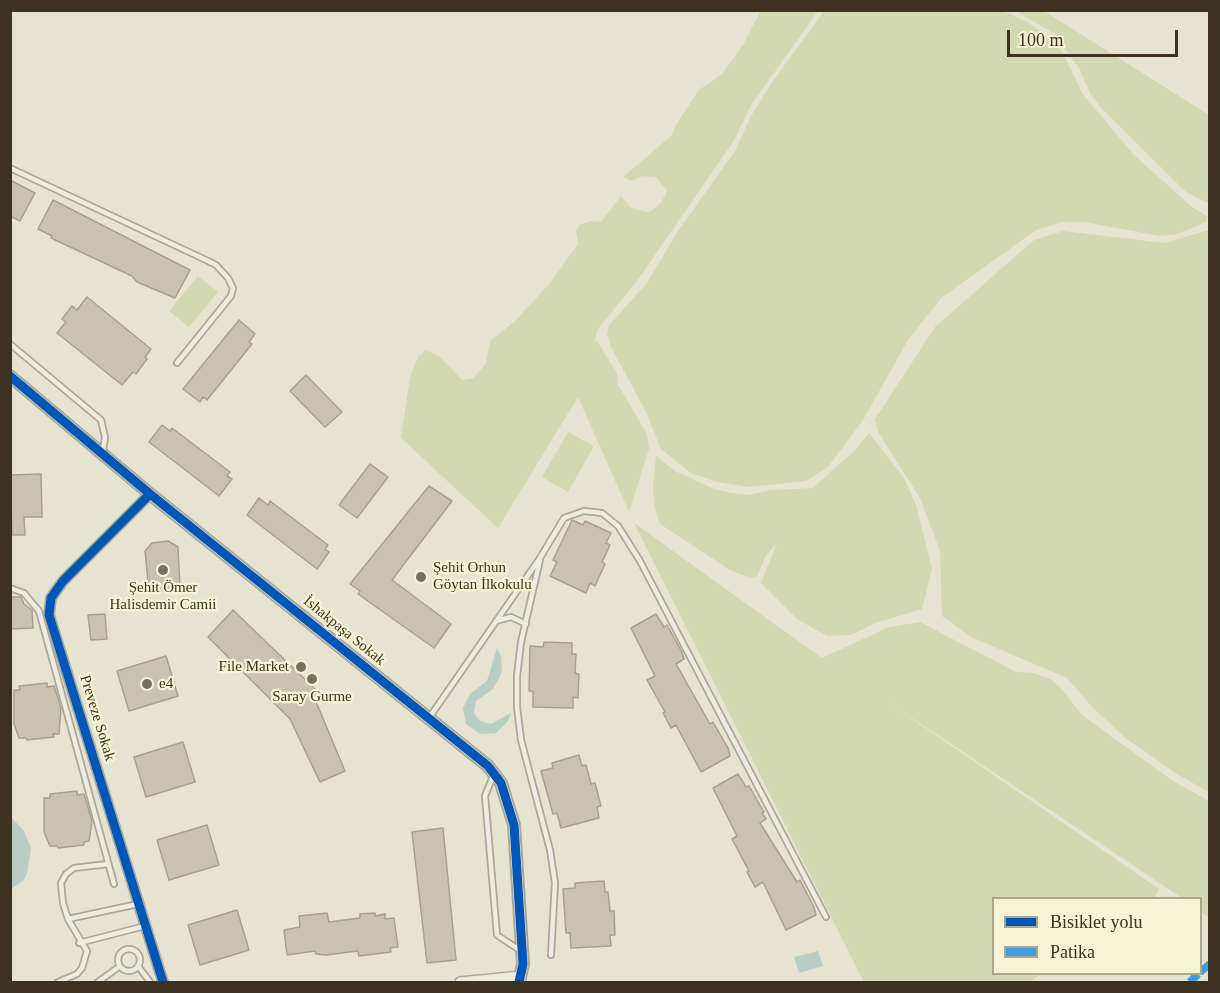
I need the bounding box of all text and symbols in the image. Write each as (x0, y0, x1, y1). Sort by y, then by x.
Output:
scale bar (1010, 18, 1181, 56)
text: 100 m (1018, 30, 1064, 50)
place label: Şehit Orhun Göytan İlkokulu (433, 559, 532, 594)
marker: Şehit Ömer Halisdemir Camii (156, 563, 170, 577)
marker: Şehit Orhun Göytan İlkokulu (414, 570, 428, 584)
place label: Şehit Ömer Halisdemir Camii (109, 579, 217, 614)
street label: İshakpaşa Sokak (299, 592, 389, 670)
place label: File Market (219, 658, 289, 676)
marker: File Market (294, 660, 308, 674)
marker: Saray Gurme (305, 672, 319, 686)
street label: Preveze Sokak (75, 673, 119, 763)
place label: e4 (159, 675, 173, 693)
marker: e4 (140, 677, 154, 691)
place label: Saray Gurme (272, 688, 352, 706)
legend (992, 897, 1202, 975)
text: Bisiklet yolu (1050, 912, 1143, 932)
text: Patika (1050, 942, 1095, 962)

